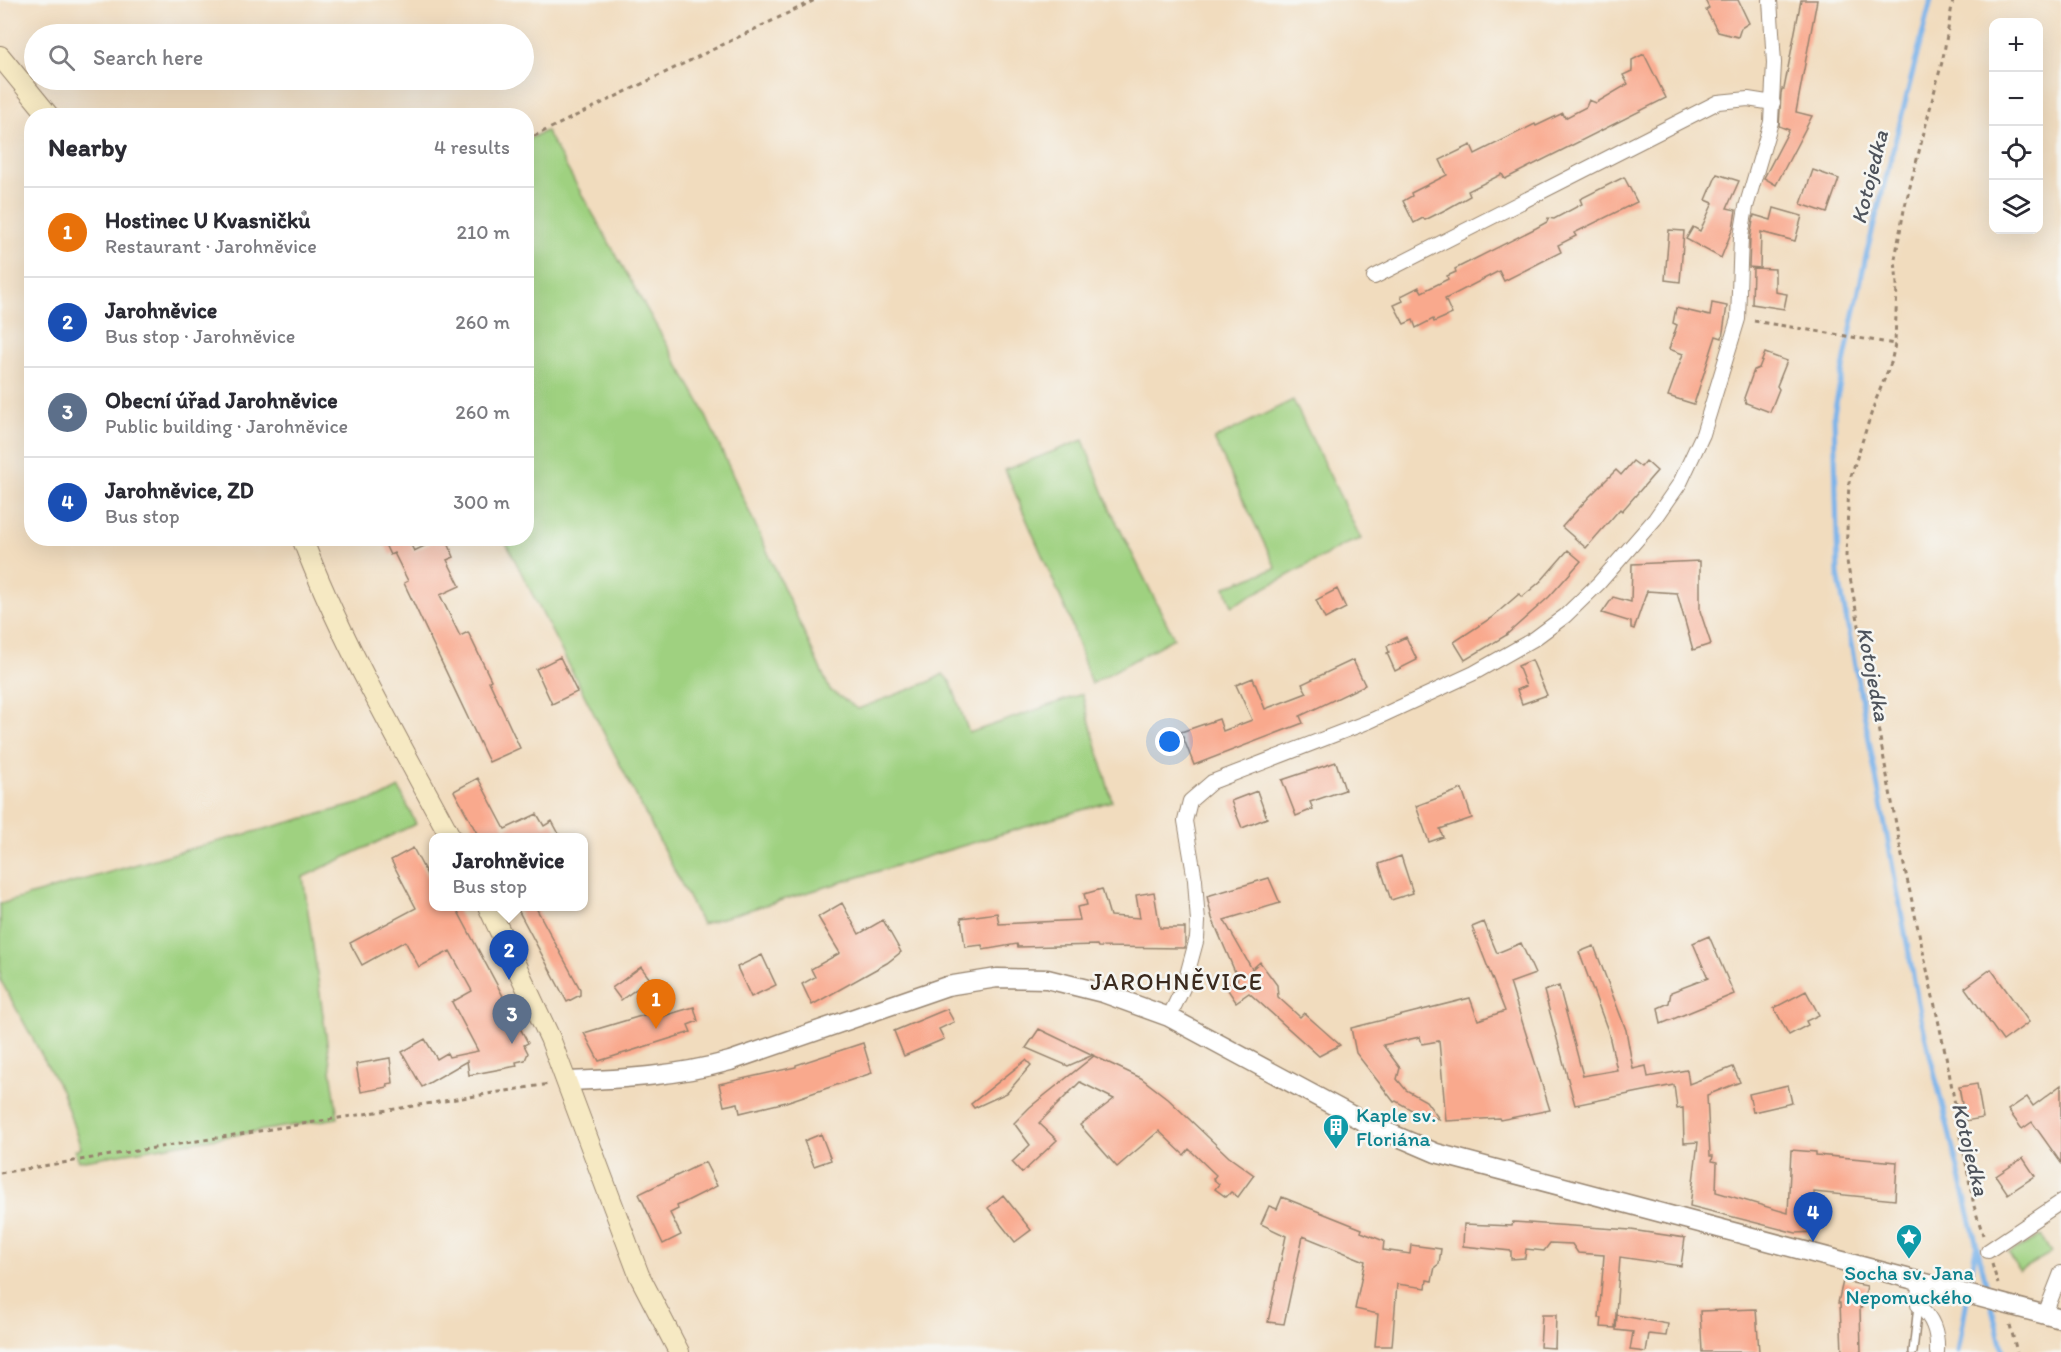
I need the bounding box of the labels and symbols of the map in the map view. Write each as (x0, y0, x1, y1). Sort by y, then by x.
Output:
water label: Kotojedka (1845, 127, 1894, 227)
water label: Kotojedka (1851, 625, 1896, 724)
your location (1155, 727, 1184, 756)
pin: 2 (490, 930, 528, 980)
district label: JAROHNĚVICE (1091, 967, 1263, 996)
pin: 1 (636, 980, 676, 1029)
pin: 3 (492, 994, 532, 1044)
water label: Kotojedka (1946, 1100, 1995, 1199)
place label: Kaple sv. Floriána (1356, 1102, 1436, 1151)
building icon: Kaple sv. Floriána (1321, 1112, 1351, 1150)
pin: 4 (1794, 1192, 1832, 1242)
place icon: Socha sv. Jana Nepomuckého (1894, 1222, 1924, 1260)
place label: Socha sv. Jana Nepomuckého (1844, 1260, 1974, 1309)

